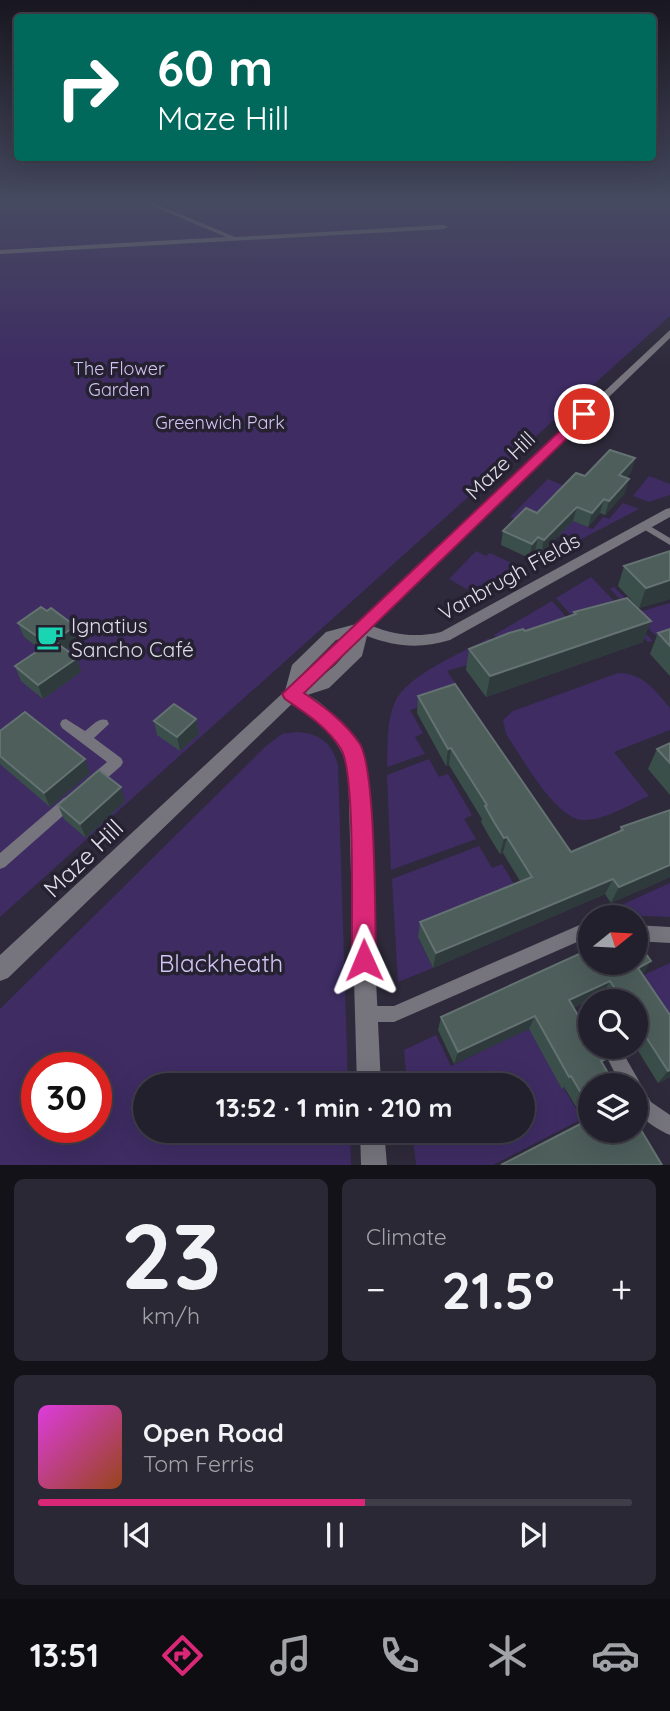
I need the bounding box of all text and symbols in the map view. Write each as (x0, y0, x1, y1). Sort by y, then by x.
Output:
text: 60 m (157, 37, 273, 98)
icon: right (42, 42, 133, 133)
text: Maze Hill (157, 98, 289, 138)
park label: The Flower Garden (73, 357, 165, 401)
pin (554, 384, 614, 444)
icon: arrive (565, 395, 603, 433)
park label: Greenwich Park (155, 411, 285, 434)
street label: Maze Hill (460, 425, 540, 505)
street label: Vanbrugh Fields (434, 526, 584, 626)
place label: Ignatius Sancho Café (71, 612, 194, 662)
cafe icon: Ignatius Sancho Café (35, 622, 65, 652)
street label: Maze Hill (37, 813, 129, 903)
north arrow (578, 905, 648, 975)
map controls (578, 905, 648, 1143)
position arrow (327, 923, 401, 997)
park label: Blackheath (159, 948, 283, 978)
button: search (578, 989, 648, 1059)
speed limit sign: 30 (21, 1052, 112, 1143)
button: layers (578, 1073, 648, 1143)
text: 13:52 · 1 min · 210 m (216, 1091, 452, 1124)
text: 23 (121, 1198, 221, 1312)
text: Climate (366, 1222, 447, 1251)
text: 21.5° (442, 1257, 555, 1322)
text: − (366, 1265, 386, 1313)
text: + (611, 1265, 632, 1313)
text: km/h (142, 1301, 200, 1330)
text: Open Road (143, 1416, 284, 1449)
text: Tom Ferris (143, 1449, 254, 1478)
icon: previous (118, 1516, 156, 1554)
icon: pause (316, 1516, 354, 1554)
icon: next (514, 1516, 552, 1554)
icon: directions (158, 1631, 207, 1680)
icon: music (266, 1631, 315, 1680)
icon: phone (375, 1631, 424, 1680)
icon: climate (483, 1631, 532, 1680)
icon: car (591, 1631, 640, 1680)
text: 13:51 (30, 1635, 99, 1675)

